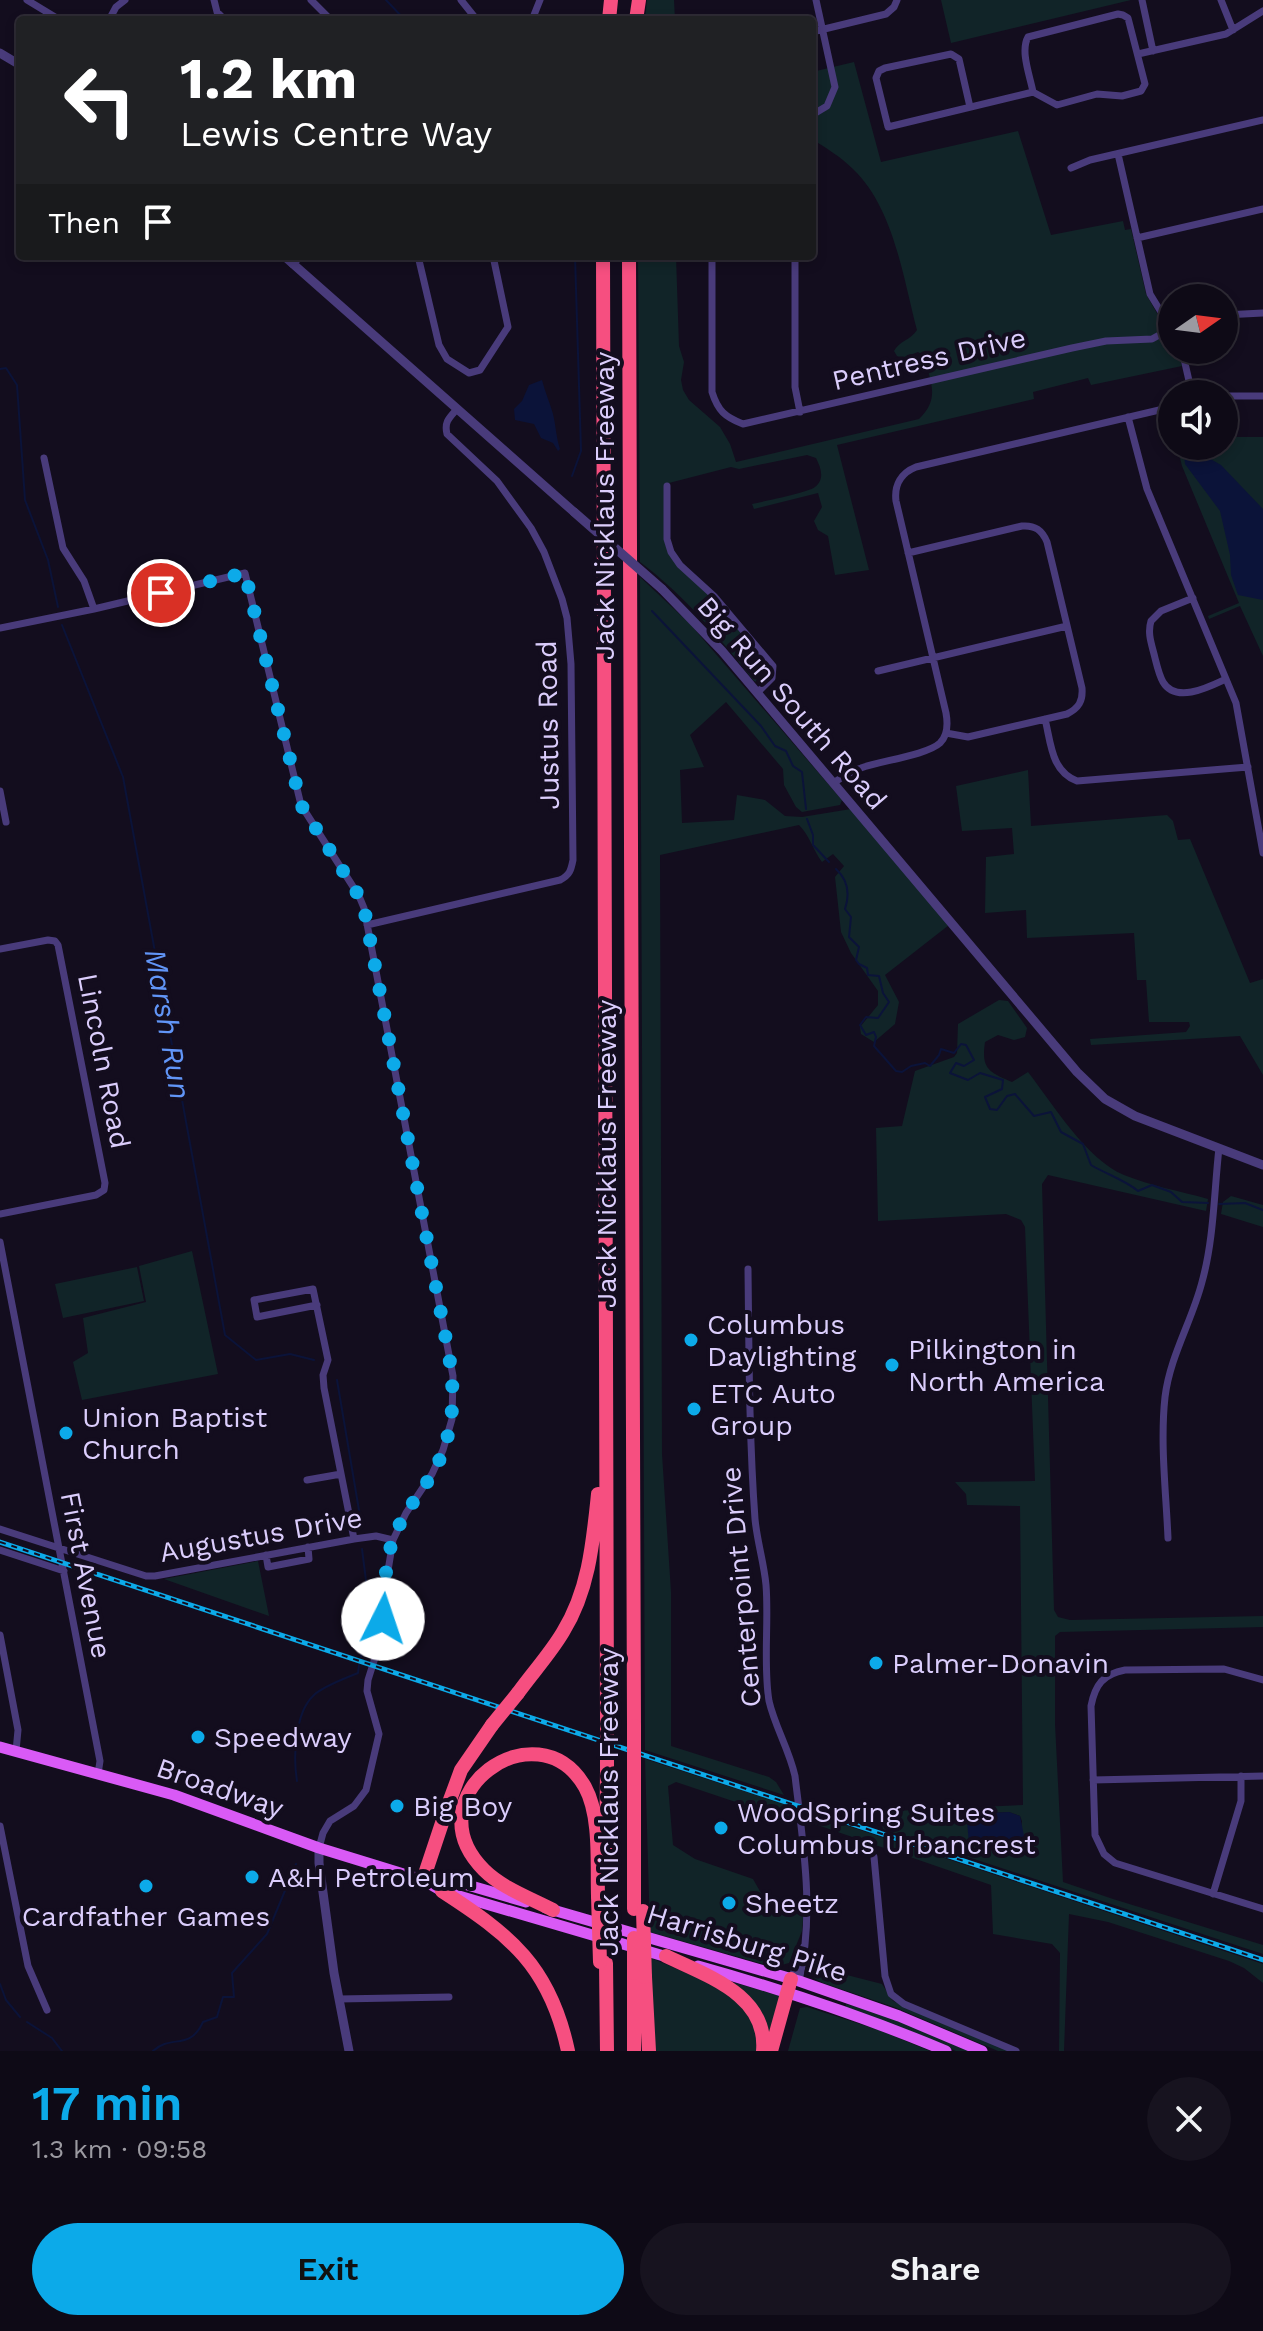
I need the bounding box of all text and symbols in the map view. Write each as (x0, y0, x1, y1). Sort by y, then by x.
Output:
text: 1.2 km (180, 46, 357, 112)
icon: left (48, 48, 152, 152)
text: Lewis Centre Way (180, 113, 492, 155)
icon: arrive (136, 200, 180, 244)
text: Then (48, 205, 120, 240)
north arrow (1158, 284, 1238, 364)
map controls (1158, 284, 1238, 460)
street label: Pentress Drive (829, 321, 1029, 397)
street label: Jack Nicklaus Freeway (588, 351, 621, 660)
button: sound (1158, 380, 1238, 460)
pin (127, 559, 195, 627)
icon: arrive (139, 571, 183, 615)
street label: Big Run South Road (690, 590, 894, 816)
street label: Justus Road (530, 640, 566, 810)
water label: Marsh Run (138, 946, 198, 1102)
street label: Lincoln Road (71, 971, 137, 1151)
street label: Jack Nicklaus Freeway (590, 999, 623, 1308)
place label: Columbus Daylighting (707, 1308, 856, 1373)
marker: Columbus Daylighting (682, 1331, 700, 1349)
place label: Pilkington in North America (908, 1333, 1105, 1398)
marker: Pilkington in North America (883, 1356, 901, 1374)
place label: ETC Auto Group (710, 1377, 836, 1442)
marker: ETC Auto Group (685, 1400, 703, 1418)
place label: Union Baptist Church (82, 1401, 268, 1466)
marker: Union Baptist Church (57, 1424, 75, 1442)
street label: Centerpoint Drive (714, 1465, 768, 1709)
street label: First Avenue (54, 1489, 118, 1661)
street label: Augustus Drive (157, 1501, 365, 1569)
position arrow (341, 1577, 425, 1661)
street label: Jack Nicklaus Freeway (592, 1647, 625, 1956)
place label: Palmer-Donavin (892, 1647, 1109, 1680)
marker: Palmer-Donavin (867, 1654, 885, 1672)
place label: Speedway (214, 1721, 352, 1754)
marker: Speedway (189, 1728, 207, 1746)
street label: Broadway (152, 1751, 288, 1825)
place label: Big Boy (413, 1790, 513, 1823)
place label: WoodSpring Suites Columbus Urbancrest (737, 1796, 1036, 1861)
marker: Big Boy (388, 1797, 406, 1815)
marker: WoodSpring Suites Columbus Urbancrest (712, 1819, 730, 1837)
place label: A&H Petroleum (268, 1861, 475, 1894)
marker: A&H Petroleum (243, 1868, 261, 1886)
marker: Cardfather Games (137, 1877, 155, 1895)
place label: Sheetz (745, 1887, 839, 1920)
marker: Sheetz (720, 1894, 738, 1912)
street label: Harrisburg Pike (643, 1897, 851, 1989)
place label: Cardfather Games (22, 1900, 270, 1933)
text: 17 min (32, 2075, 182, 2132)
button: close (1147, 2077, 1231, 2161)
text: 1.3 km · 09:58 (32, 2134, 207, 2164)
button: Exit (32, 2223, 624, 2315)
button: Share (640, 2223, 1231, 2315)

